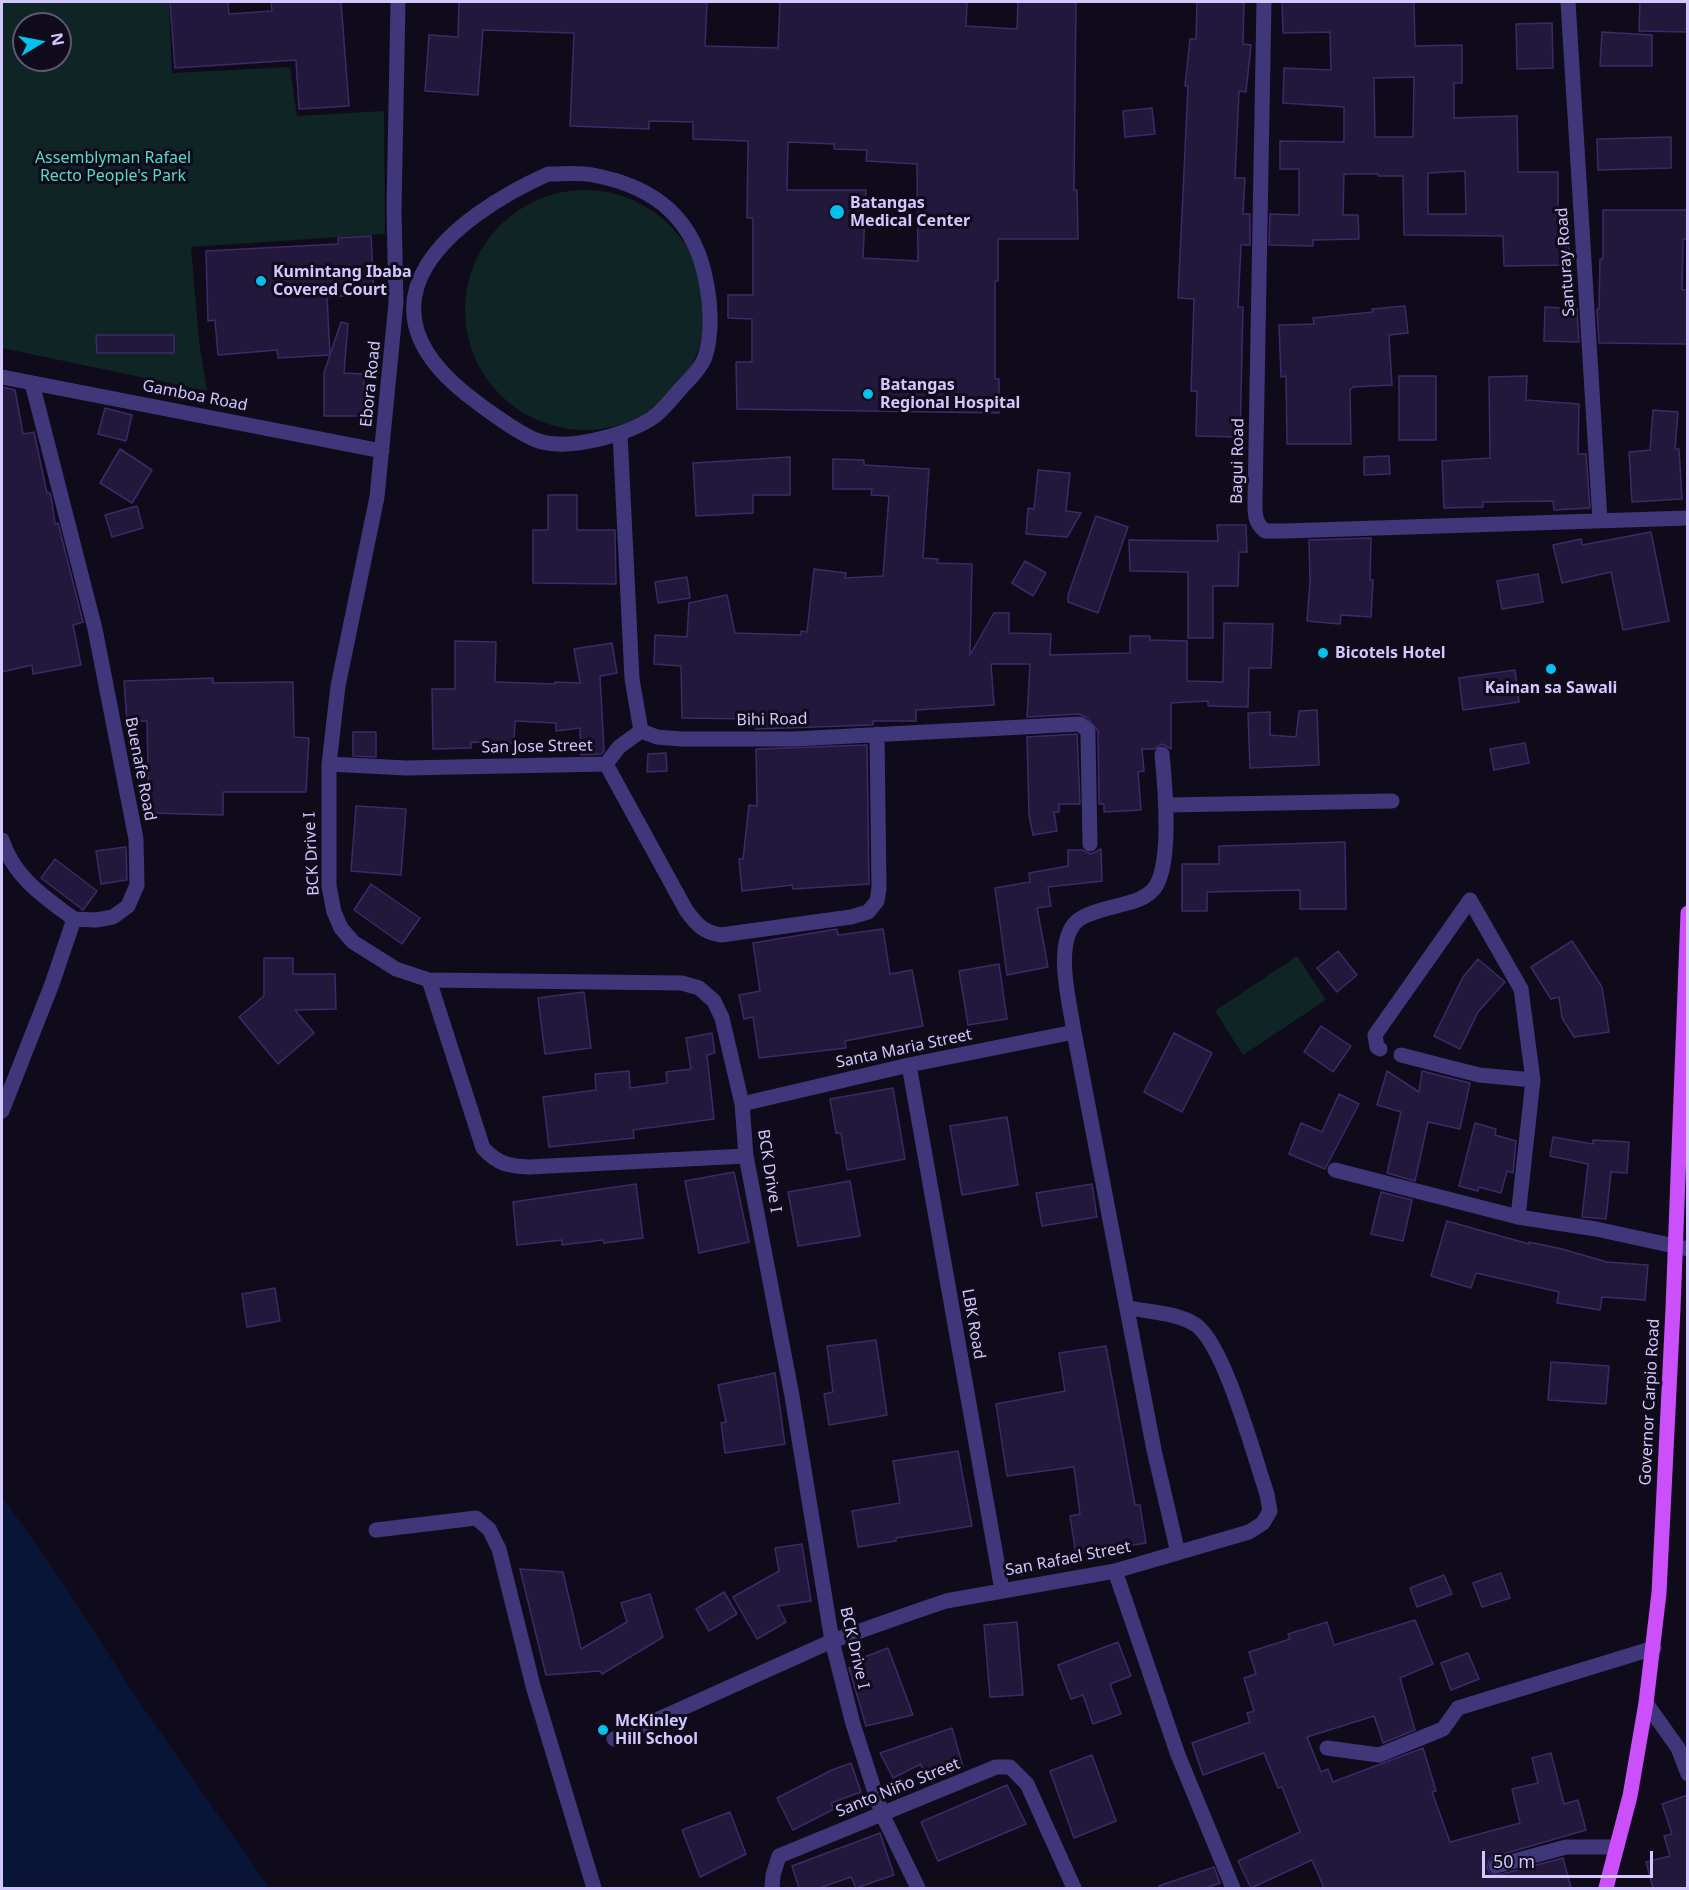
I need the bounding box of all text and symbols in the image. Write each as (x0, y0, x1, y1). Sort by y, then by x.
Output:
north arrow (12, 12, 72, 72)
text: N (46, 31, 70, 48)
park label: Assemblyman Rafael Recto People's Park (35, 148, 191, 186)
place label: Batangas Medical Center (850, 193, 970, 231)
marker: Batangas Medical Center (828, 203, 846, 221)
street label: Santuray Road (1553, 207, 1579, 317)
place label: Kumintang Ibaba Covered Court (273, 262, 412, 300)
marker: Kumintang Ibaba Covered Court (254, 274, 268, 288)
street label: Ebora Road (357, 340, 385, 428)
place label: Batangas Regional Hospital (880, 375, 1020, 413)
street label: Gamboa Road (141, 376, 249, 416)
marker: Batangas Regional Hospital (861, 387, 875, 401)
street label: Bagui Road (1228, 418, 1248, 504)
place label: Bicotels Hotel (1335, 643, 1446, 663)
marker: Bicotels Hotel (1316, 646, 1330, 660)
marker: Kainan sa Sawali (1544, 662, 1558, 676)
place label: Kainan sa Sawali (1485, 678, 1617, 698)
street label: Bihi Road (736, 710, 808, 730)
street label: Buenafe Road (121, 715, 159, 823)
street label: San Jose Street (481, 736, 593, 758)
street label: BCK Drive I (300, 812, 324, 896)
street label: Santa Maria Street (834, 1025, 974, 1073)
street label: BCK Drive I (753, 1128, 785, 1214)
street label: LBK Road (957, 1287, 989, 1361)
street label: Governor Carpio Road (1636, 1318, 1664, 1486)
street label: San Rafael Street (1004, 1537, 1132, 1581)
street label: BCK Drive I (835, 1605, 873, 1691)
place label: McKinley Hill School (615, 1711, 698, 1749)
marker: McKinley Hill School (596, 1723, 610, 1737)
street label: Santo Niño Street (833, 1754, 963, 1822)
scale bar (1485, 1839, 1656, 1877)
text: 50 m (1493, 1849, 1535, 1873)

